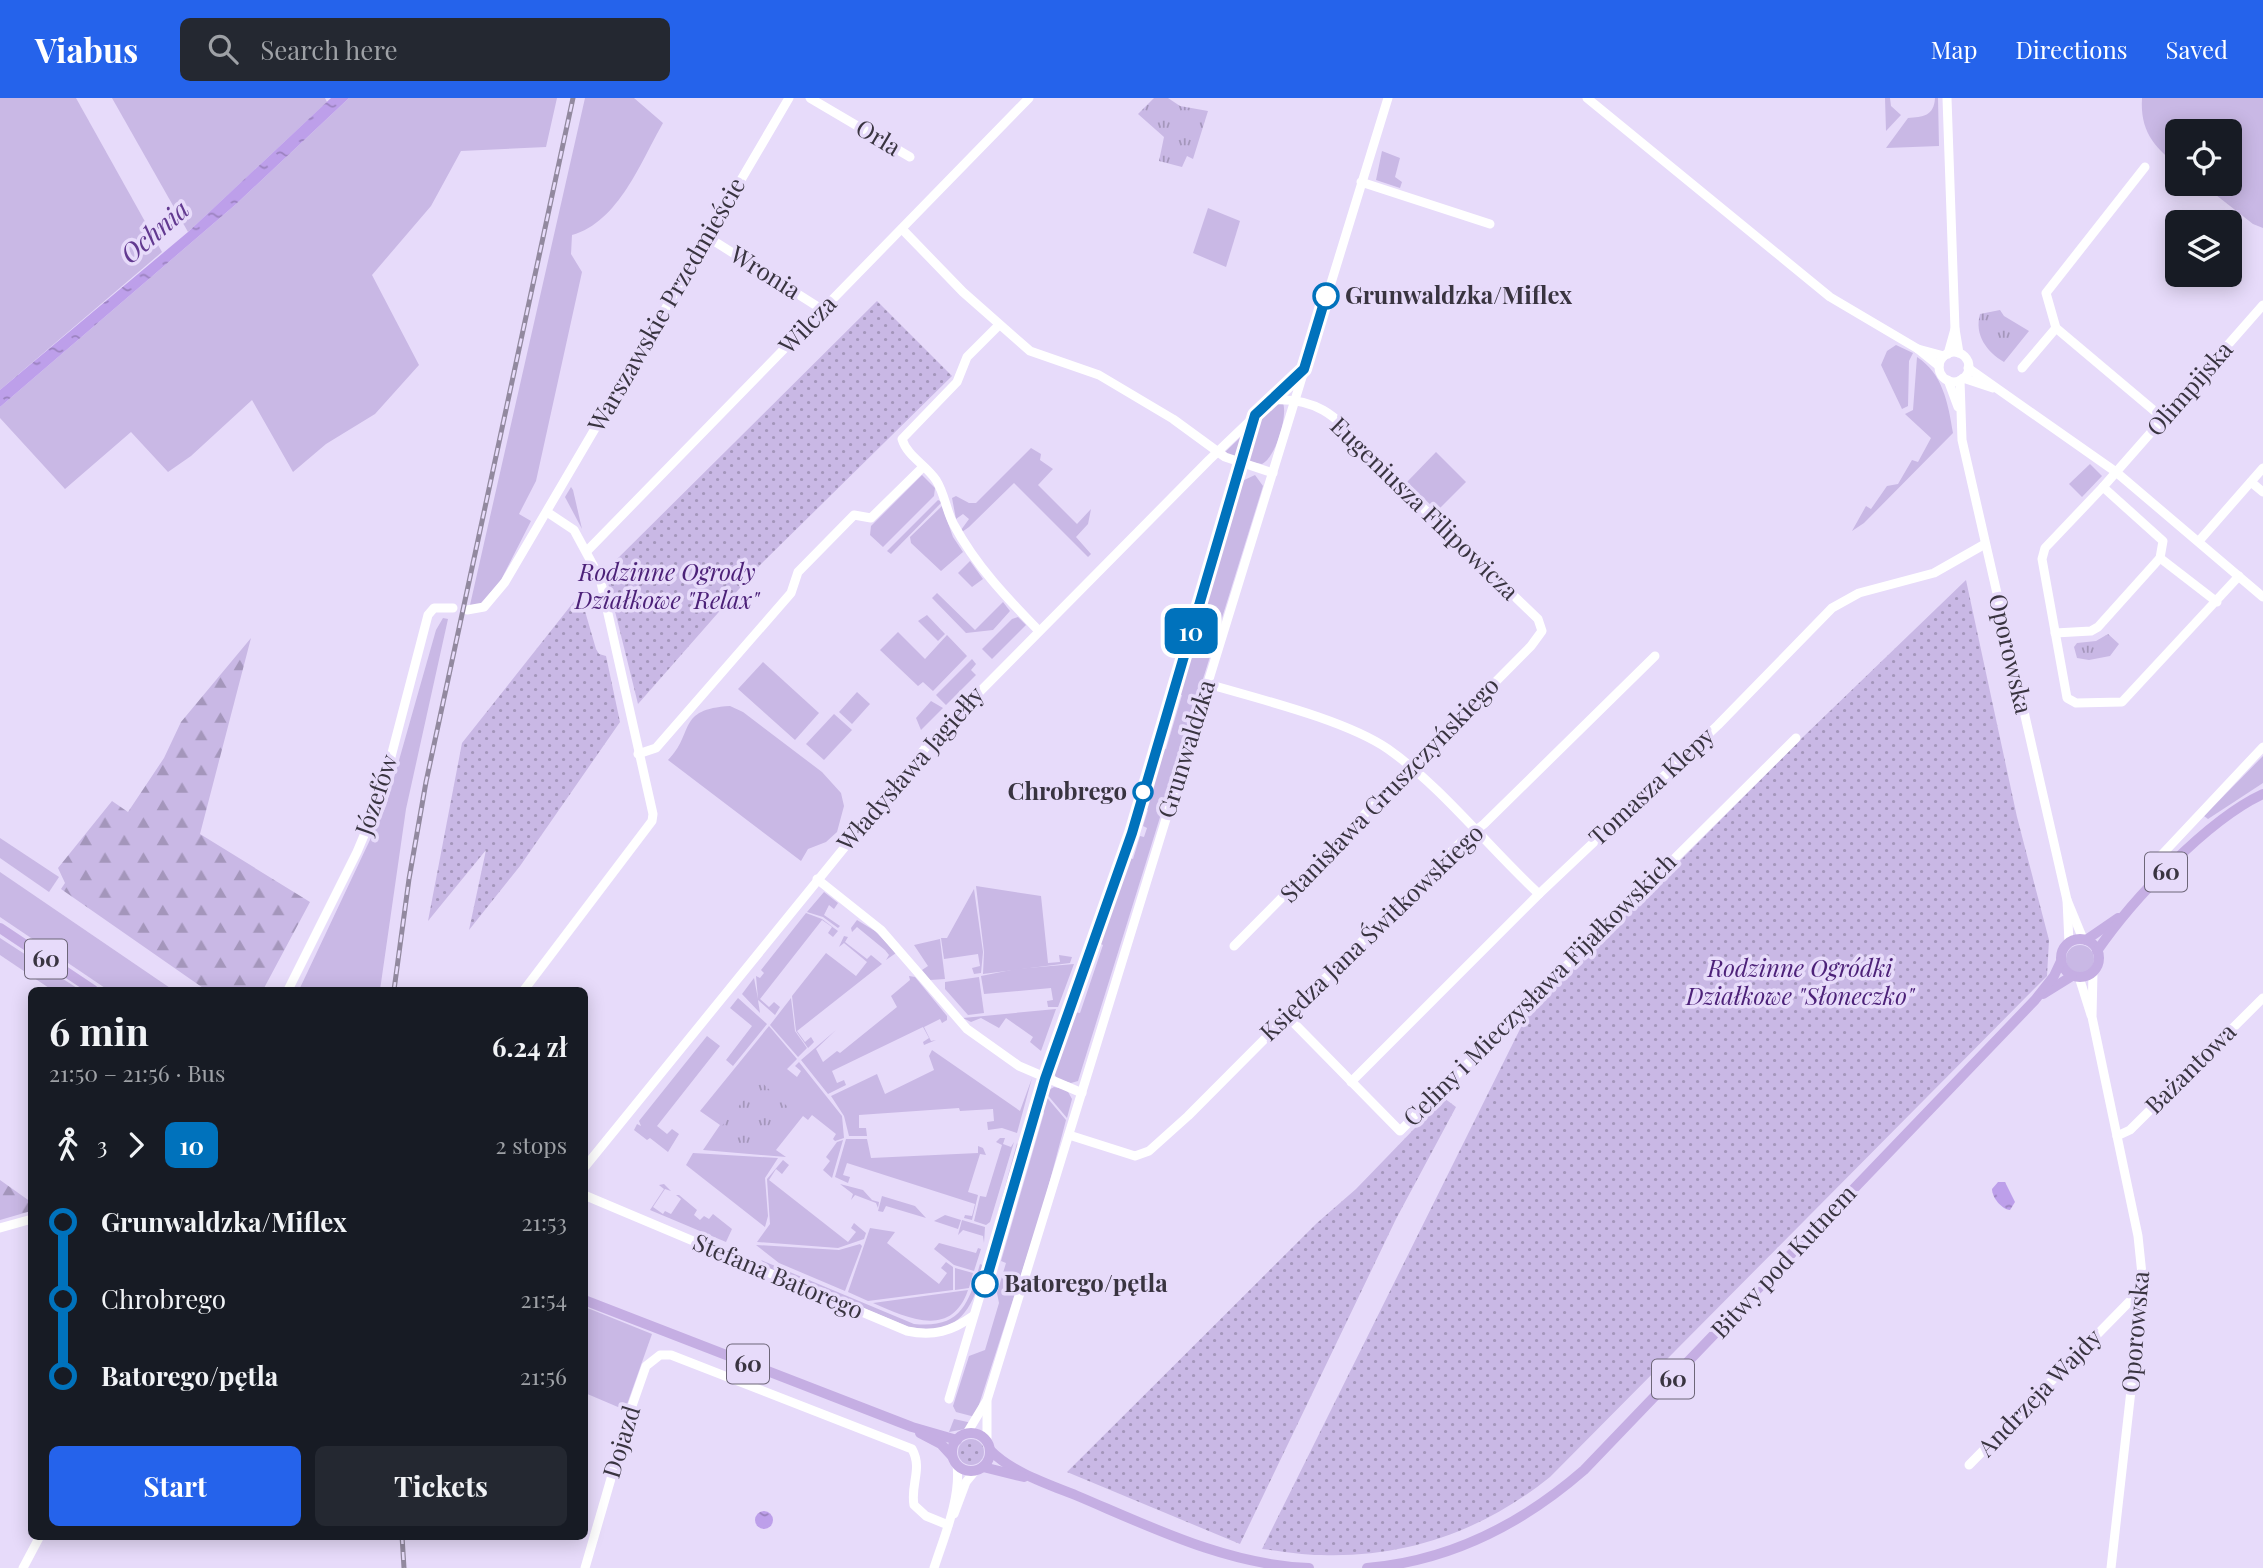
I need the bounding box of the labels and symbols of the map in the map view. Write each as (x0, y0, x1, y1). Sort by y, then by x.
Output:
street label: Orla (851, 111, 907, 162)
street label: Warszawskie Przedmieście (579, 171, 751, 438)
water label: Ochnia (112, 191, 196, 271)
street label: Wronia (724, 237, 807, 305)
place label: Grunwaldzka/Miflex (1345, 278, 1572, 310)
marker: Grunwaldzka/Miflex (1313, 283, 1339, 309)
street label: Wilcza (770, 287, 842, 361)
street label: Olimpijska (2138, 333, 2239, 442)
street label: Eugeniusza Filipowicza (1324, 409, 1527, 606)
park label: Rodzinne Ogrody Działkowe "Relax" (574, 555, 761, 615)
street label: Oporowska (1983, 590, 2041, 717)
line badge: 10 (1160, 608, 1222, 654)
street label: Stanisława Gruszczyńskiego (1272, 669, 1505, 908)
street label: Grunwaldzka (1149, 675, 1221, 821)
street label: Władysława Jagiełły (828, 678, 990, 858)
street label: Tomasza Klepy (1581, 719, 1720, 852)
street label: Józefów (346, 749, 404, 840)
place label: Chrobrego (1008, 774, 1127, 806)
marker: Chrobrego (1133, 782, 1153, 802)
street label: Księdza Jana Świtkowskiego (1252, 816, 1489, 1047)
street label: Celiny i Mieczysława Fijałkowskich (1395, 845, 1682, 1132)
road number: 60 (2145, 852, 2187, 892)
road number: 60 (25, 940, 67, 978)
park label: Rodzinne Ogródki Działkowe "Słoneczko" (1685, 951, 1916, 1011)
street label: Bażantowa (2137, 1015, 2242, 1120)
street label: Bitwy pod Kutnem (1703, 1177, 1862, 1344)
street label: Stefana Batorego (689, 1225, 869, 1325)
place label: Batorego/pętla (1004, 1266, 1168, 1298)
street label: Oporowska (2113, 1270, 2155, 1394)
marker: Batorego/pętla (972, 1271, 998, 1297)
street label: Andrzeja Wajdy (1969, 1321, 2108, 1463)
road number: 60 (727, 1344, 769, 1384)
road number: 60 (1652, 1360, 1694, 1398)
street label: Dojazd (594, 1401, 646, 1482)

